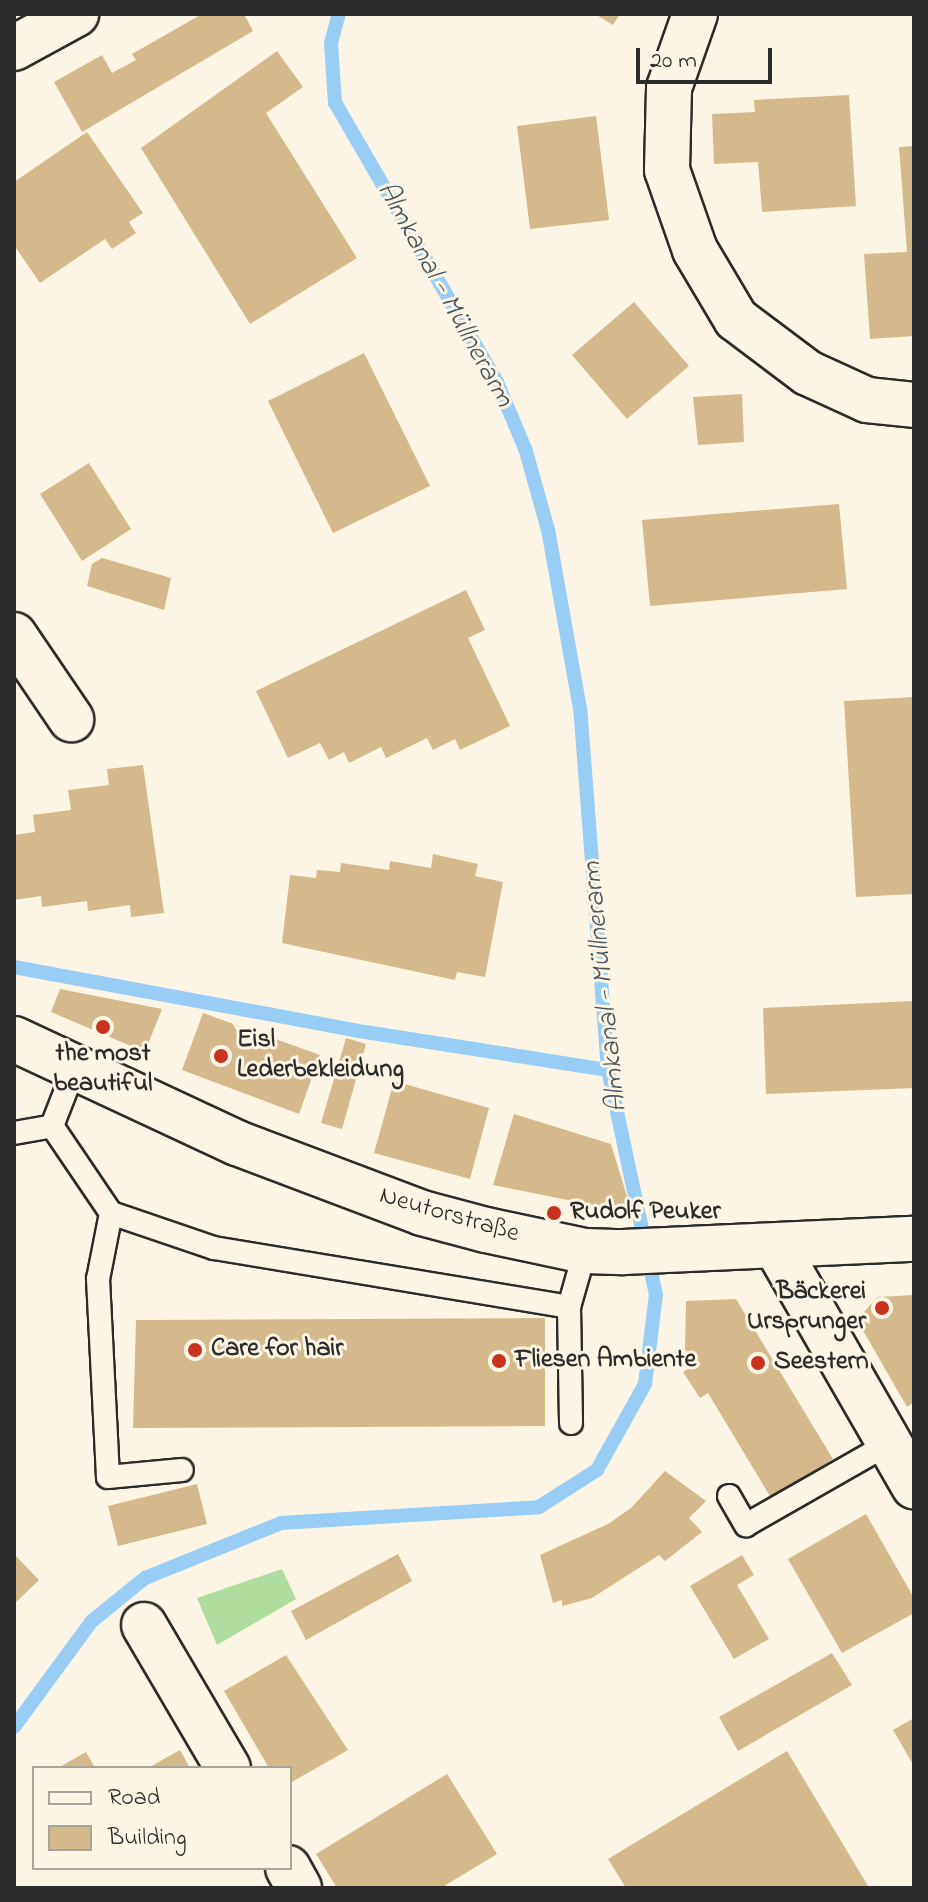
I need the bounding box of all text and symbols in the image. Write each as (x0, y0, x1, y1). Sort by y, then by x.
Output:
scale bar (640, 32, 776, 82)
text: 20 m (650, 44, 697, 79)
water label: Almkanal - Müllnerarm (368, 177, 520, 413)
water label: Almkanal - Müllnerarm (576, 860, 636, 1114)
marker: the most beautiful (94, 1018, 112, 1036)
place label: Eisl Lederbekleidung (237, 1025, 404, 1086)
place label: the most beautiful (54, 1039, 152, 1100)
marker: Eisl Lederbekleidung (212, 1047, 230, 1065)
street label: Neutorstraße (376, 1181, 522, 1251)
place label: Rudolf Peuker (570, 1197, 720, 1229)
marker: Rudolf Peuker (545, 1204, 563, 1222)
place label: Bäckerei Ursprunger (747, 1277, 866, 1338)
marker: Bäckerei Ursprunger (873, 1299, 891, 1317)
place label: Care for hair (211, 1334, 343, 1366)
marker: Care for hair (186, 1341, 204, 1359)
place label: Fliesen Ambiente (515, 1345, 696, 1377)
place label: Seestern (774, 1347, 868, 1379)
marker: Fliesen Ambiente (490, 1352, 508, 1370)
marker: Seestern (749, 1354, 767, 1372)
legend (32, 1766, 292, 1870)
text: Road (108, 1781, 160, 1816)
text: Building (108, 1821, 187, 1856)

